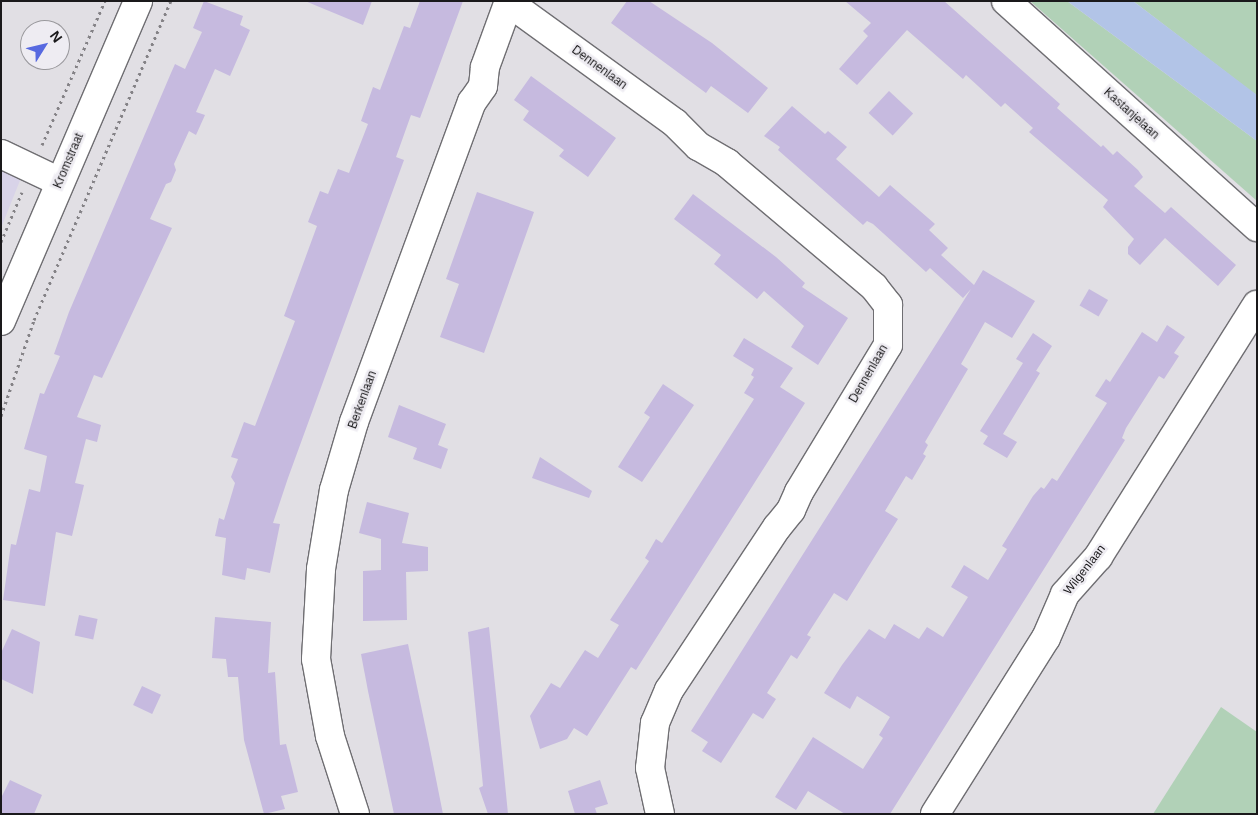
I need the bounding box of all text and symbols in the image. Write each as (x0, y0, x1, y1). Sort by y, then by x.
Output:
north arrow (20, 20, 70, 70)
text: N (47, 28, 66, 46)
street label: Dennenlaan (569, 43, 629, 93)
street label: Kastanjelaan (1100, 85, 1162, 143)
street label: Kromstraat (51, 131, 87, 191)
street label: Dennenlaan (847, 342, 891, 406)
street label: Berkenlaan (346, 369, 380, 431)
street label: Wilgenlaan (1061, 542, 1109, 598)

